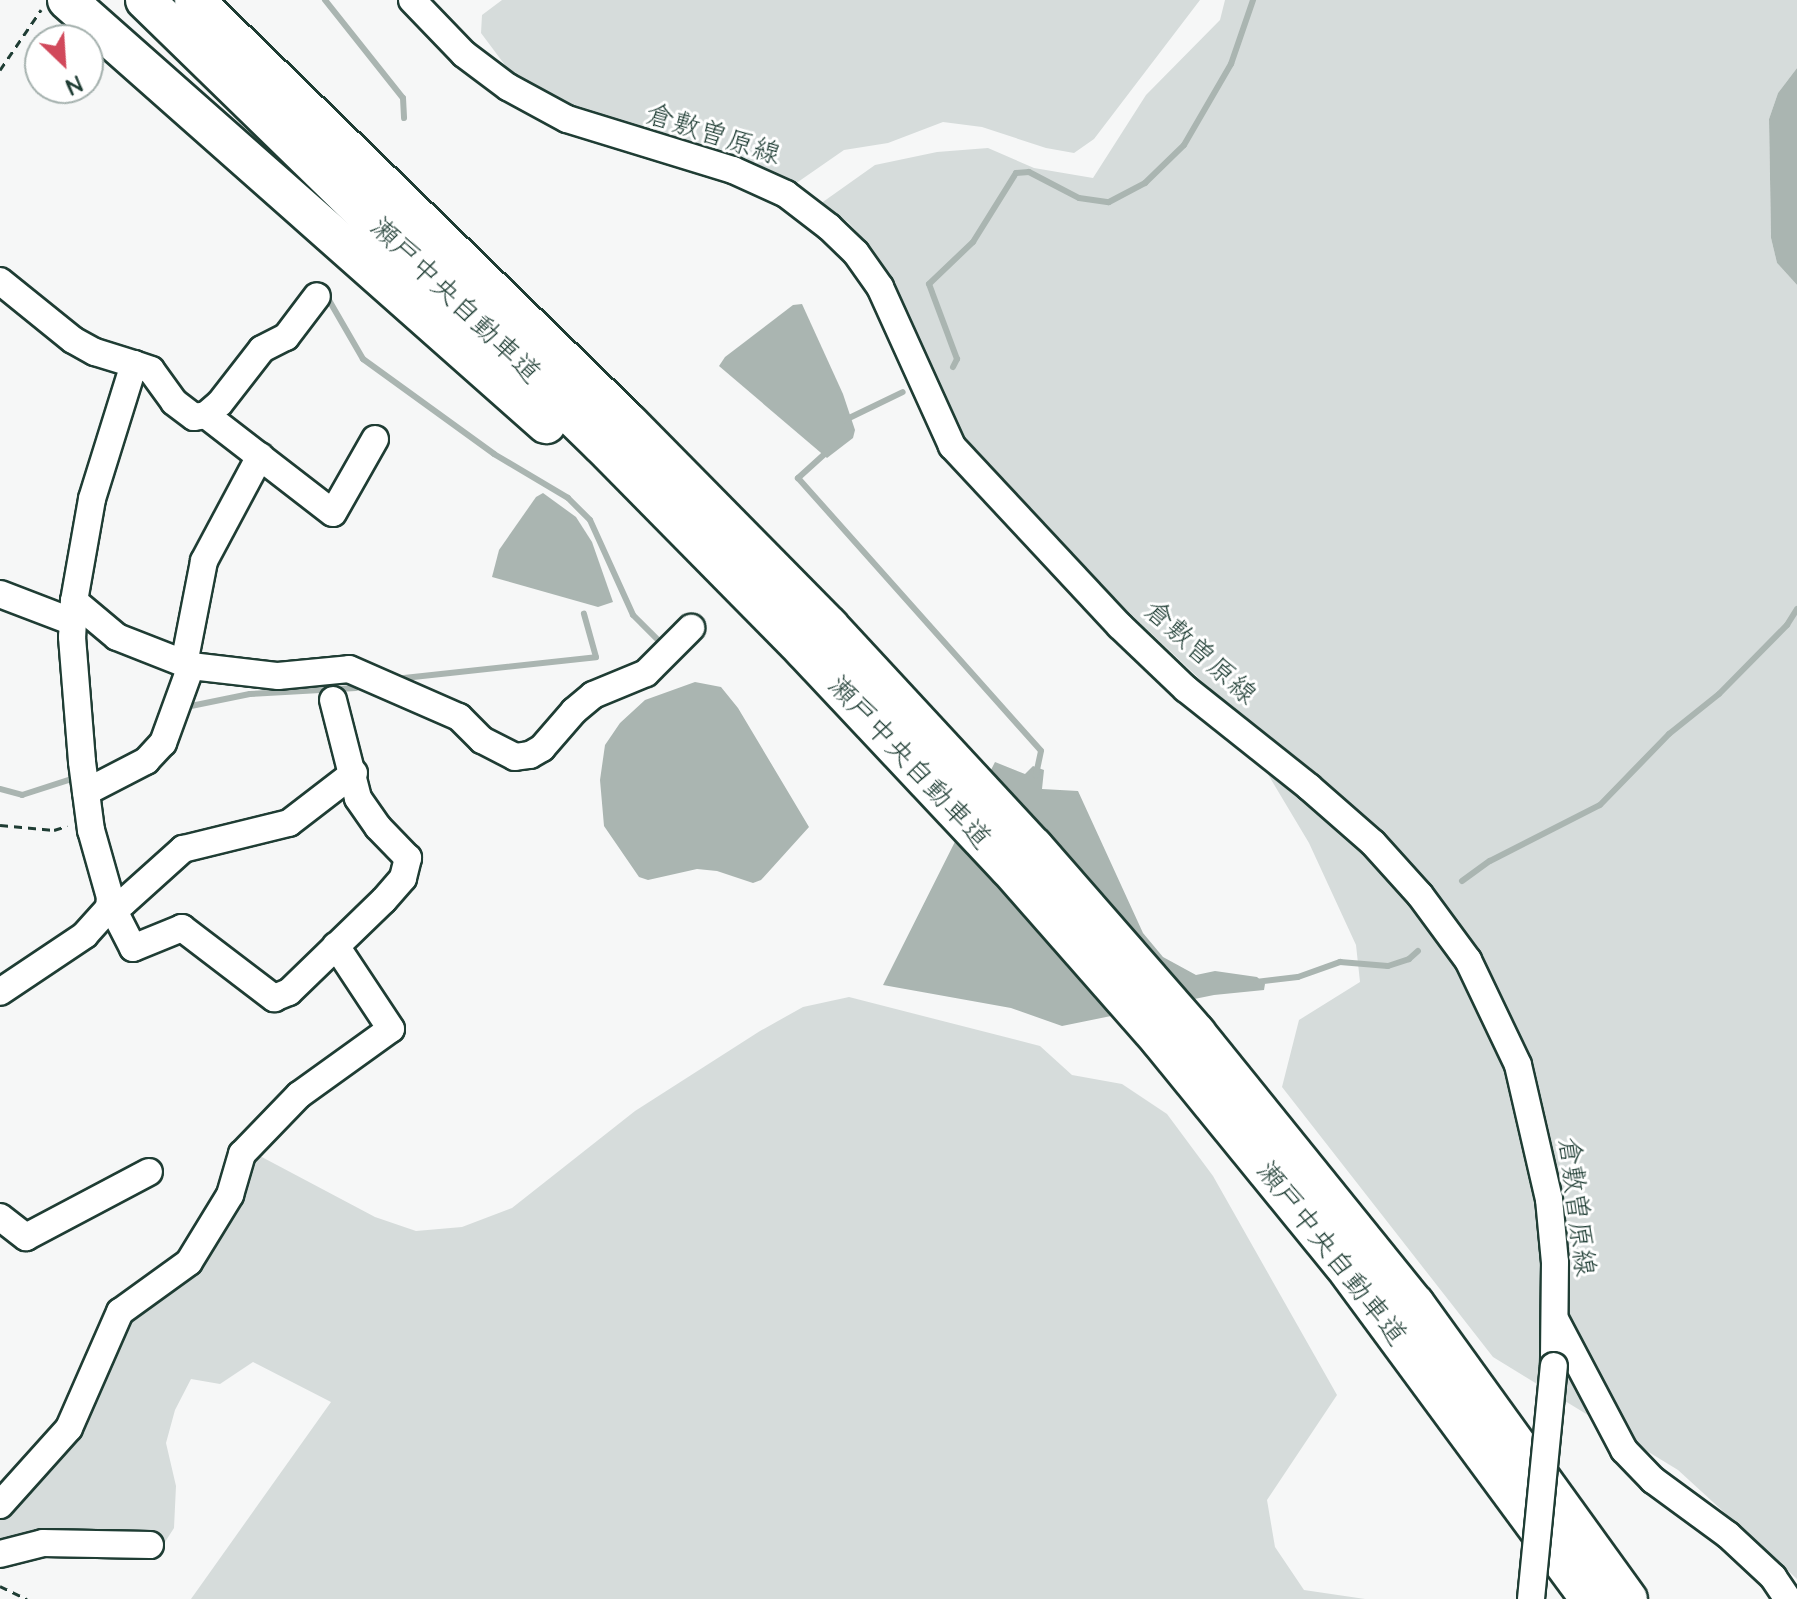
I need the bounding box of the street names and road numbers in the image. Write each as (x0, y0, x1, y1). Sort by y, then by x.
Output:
street label: 倉敷曽原線 (641, 97, 785, 173)
street label: 瀬戸中央自動車道 (363, 211, 547, 391)
street label: 倉敷曽原線 (1137, 594, 1263, 712)
street label: 瀬戸中央自動車道 (820, 670, 998, 856)
street label: 倉敷曽原線 (1551, 1135, 1601, 1279)
street label: 瀬戸中央自動車道 (1249, 1155, 1413, 1353)

